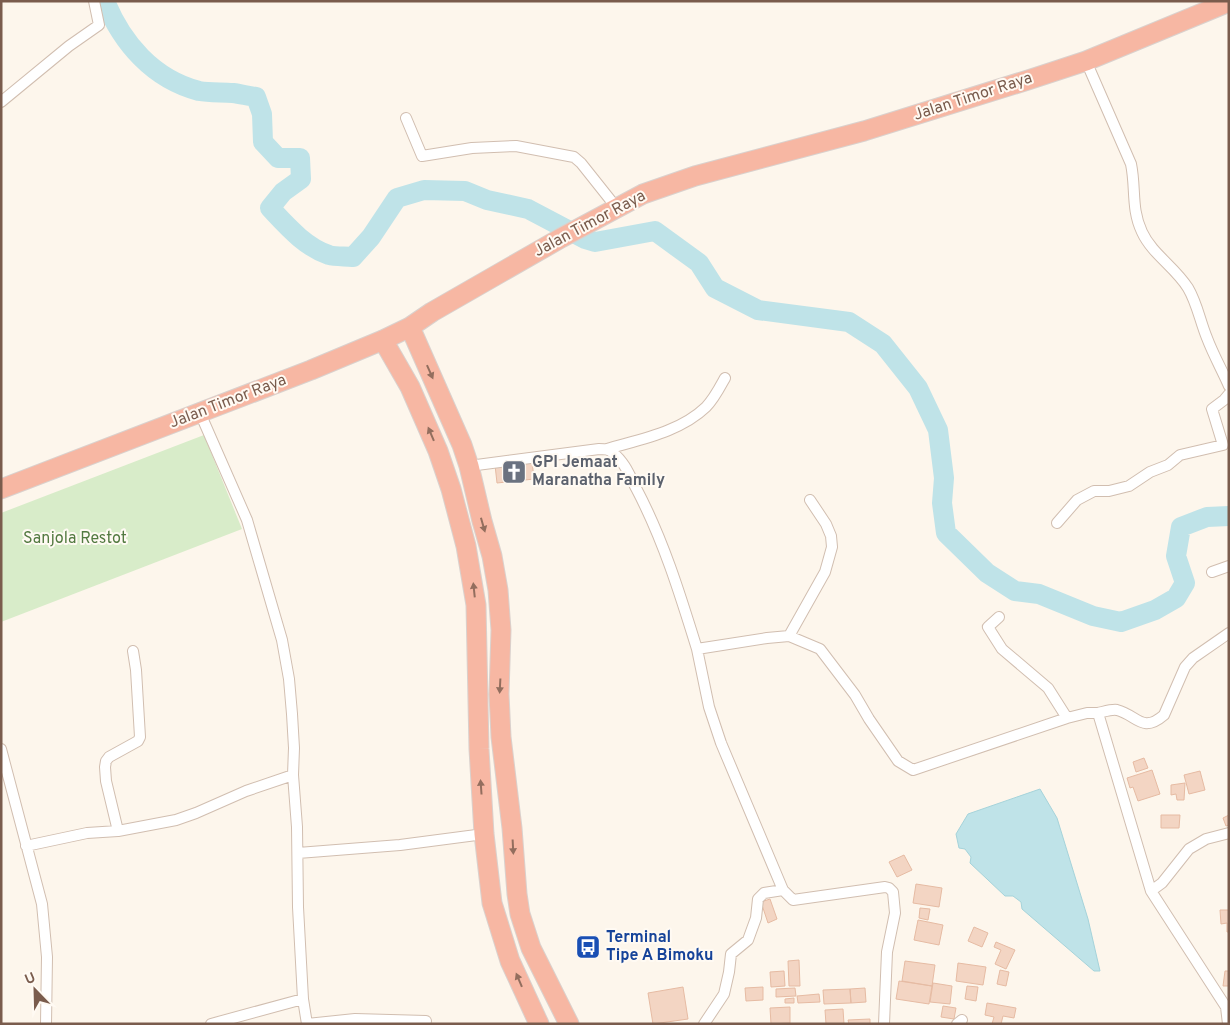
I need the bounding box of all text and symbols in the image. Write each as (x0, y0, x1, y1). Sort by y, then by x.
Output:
street label: Jalan Timor Raya (911, 68, 1035, 126)
street label: Jalan Timor Raya (531, 186, 649, 262)
one-way arrow (427, 365, 435, 379)
street label: Jalan Timor Raya (167, 371, 289, 433)
one-way arrow (427, 426, 435, 441)
place label: GPI Jemaat Maranatha Family (532, 453, 665, 491)
church icon: GPI Jemaat Maranatha Family (501, 459, 527, 485)
one-way arrow (479, 517, 487, 533)
park label: Sanjola Restot (23, 529, 127, 549)
one-way arrow (470, 582, 478, 598)
one-way arrow (495, 678, 503, 694)
one-way arrow (477, 779, 485, 795)
one-way arrow (509, 840, 517, 856)
place label: Terminal Tipe A Bimoku (606, 928, 714, 966)
bus stop icon: Terminal Tipe A Bimoku (575, 934, 601, 960)
north arrow (10, 965, 60, 1015)
text: U (23, 970, 38, 989)
one-way arrow (514, 973, 522, 987)

